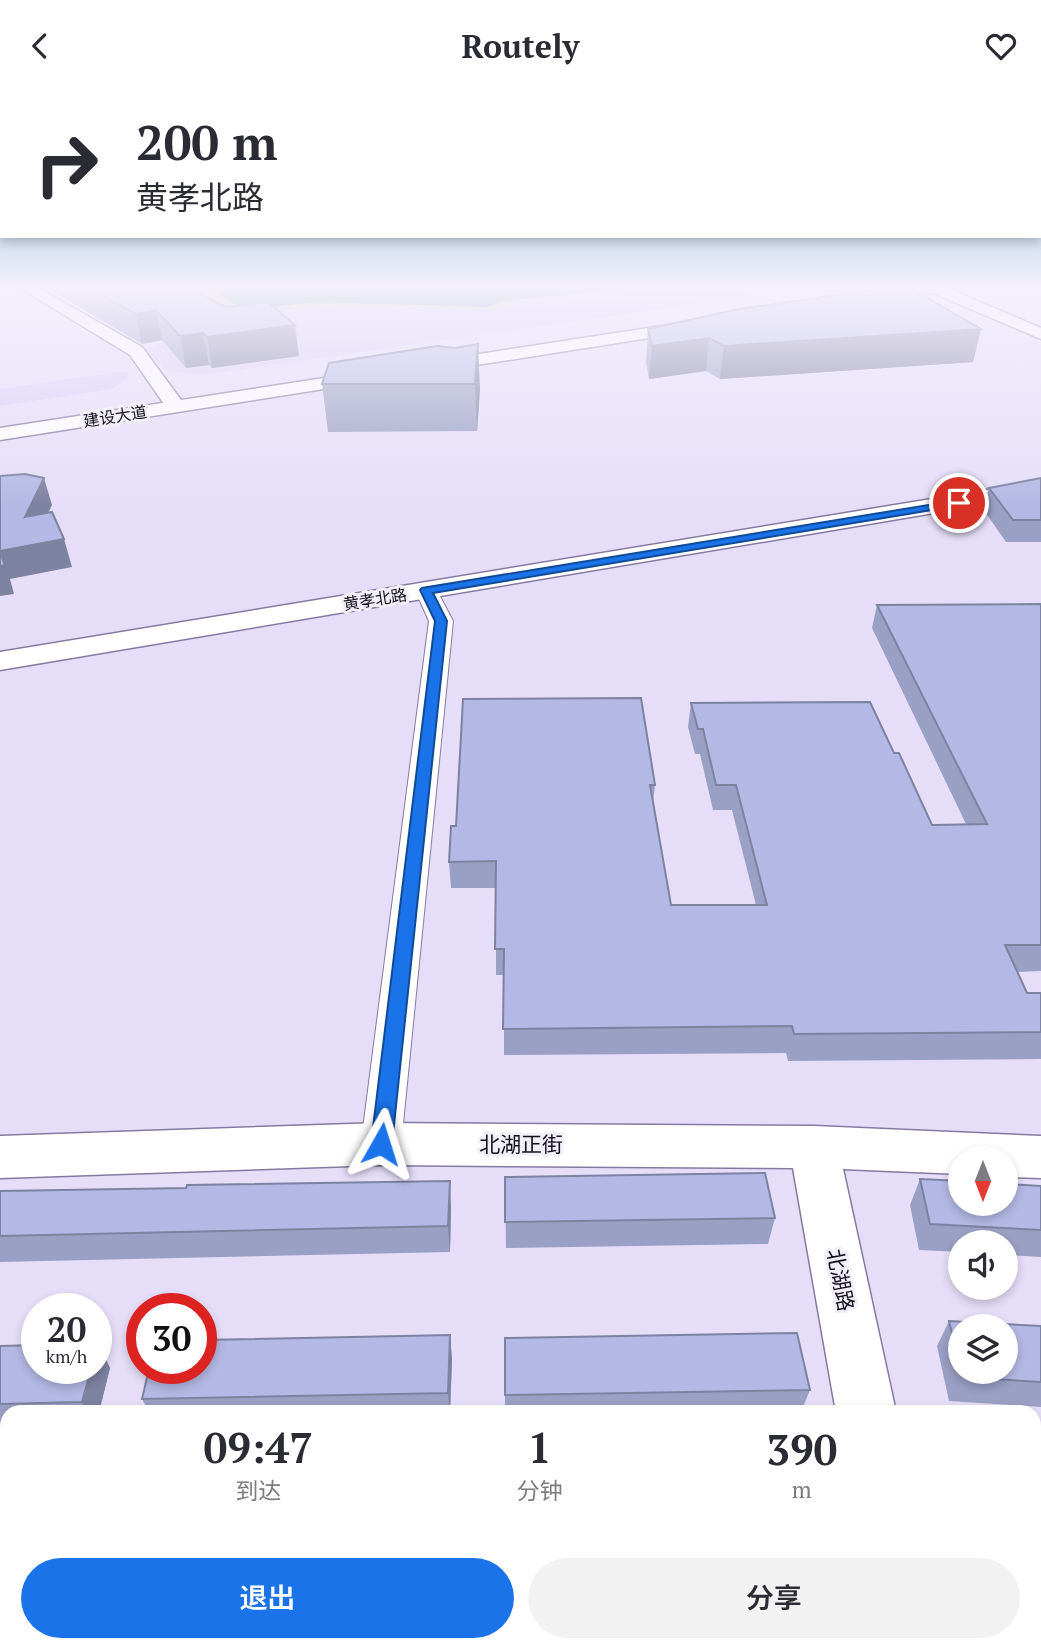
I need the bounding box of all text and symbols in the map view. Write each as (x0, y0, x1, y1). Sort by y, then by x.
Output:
text: Routely (462, 25, 579, 67)
icon: back (21, 27, 59, 65)
icon: heart (982, 27, 1020, 65)
text: 200 m (136, 109, 278, 174)
icon: right (21, 119, 112, 210)
text: 黄孝北路 (136, 176, 264, 218)
street label: 建设大道 (82, 400, 148, 432)
pin (929, 473, 989, 533)
icon: arrive (940, 484, 978, 522)
street label: 黄孝北路 (342, 583, 408, 615)
position arrow (344, 1107, 418, 1181)
street label: 北湖正街 (479, 1130, 563, 1158)
north arrow (948, 1146, 1018, 1216)
map controls (948, 1146, 1018, 1384)
button: sound (948, 1230, 1018, 1300)
street label: 北湖路 (821, 1246, 861, 1313)
speed limit sign: 30 (126, 1293, 217, 1384)
text: 20 (47, 1306, 86, 1352)
button: layers (948, 1314, 1018, 1384)
text: km/h (46, 1344, 87, 1368)
text: 09:47 (204, 1419, 313, 1475)
text: 1 (528, 1419, 551, 1475)
text: 390 (766, 1421, 837, 1477)
text: m (792, 1474, 812, 1505)
text: 到达 (235, 1475, 281, 1506)
text: 分钟 (517, 1475, 563, 1506)
button: 退出 (21, 1558, 514, 1638)
button: 分享 (528, 1558, 1020, 1638)

